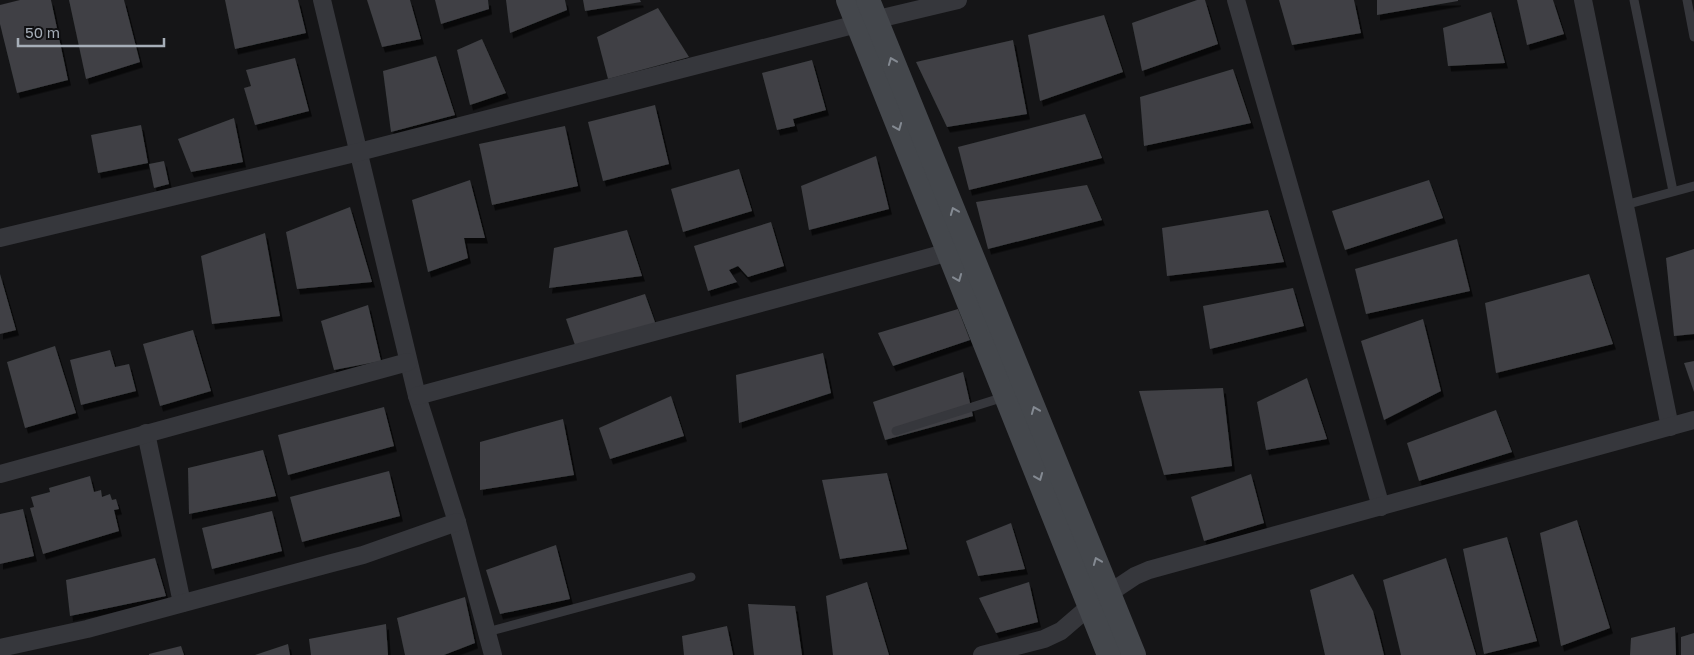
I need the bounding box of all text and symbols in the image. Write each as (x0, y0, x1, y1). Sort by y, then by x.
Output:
scale bar (18, 15, 164, 47)
text: 50 m (25, 23, 60, 41)
one-way arrow (888, 57, 899, 66)
one-way arrow (892, 122, 902, 130)
one-way arrow (949, 207, 960, 216)
one-way arrow (952, 273, 962, 281)
one-way arrow (1031, 406, 1041, 415)
one-way arrow (1033, 472, 1043, 481)
one-way arrow (1092, 557, 1103, 566)

